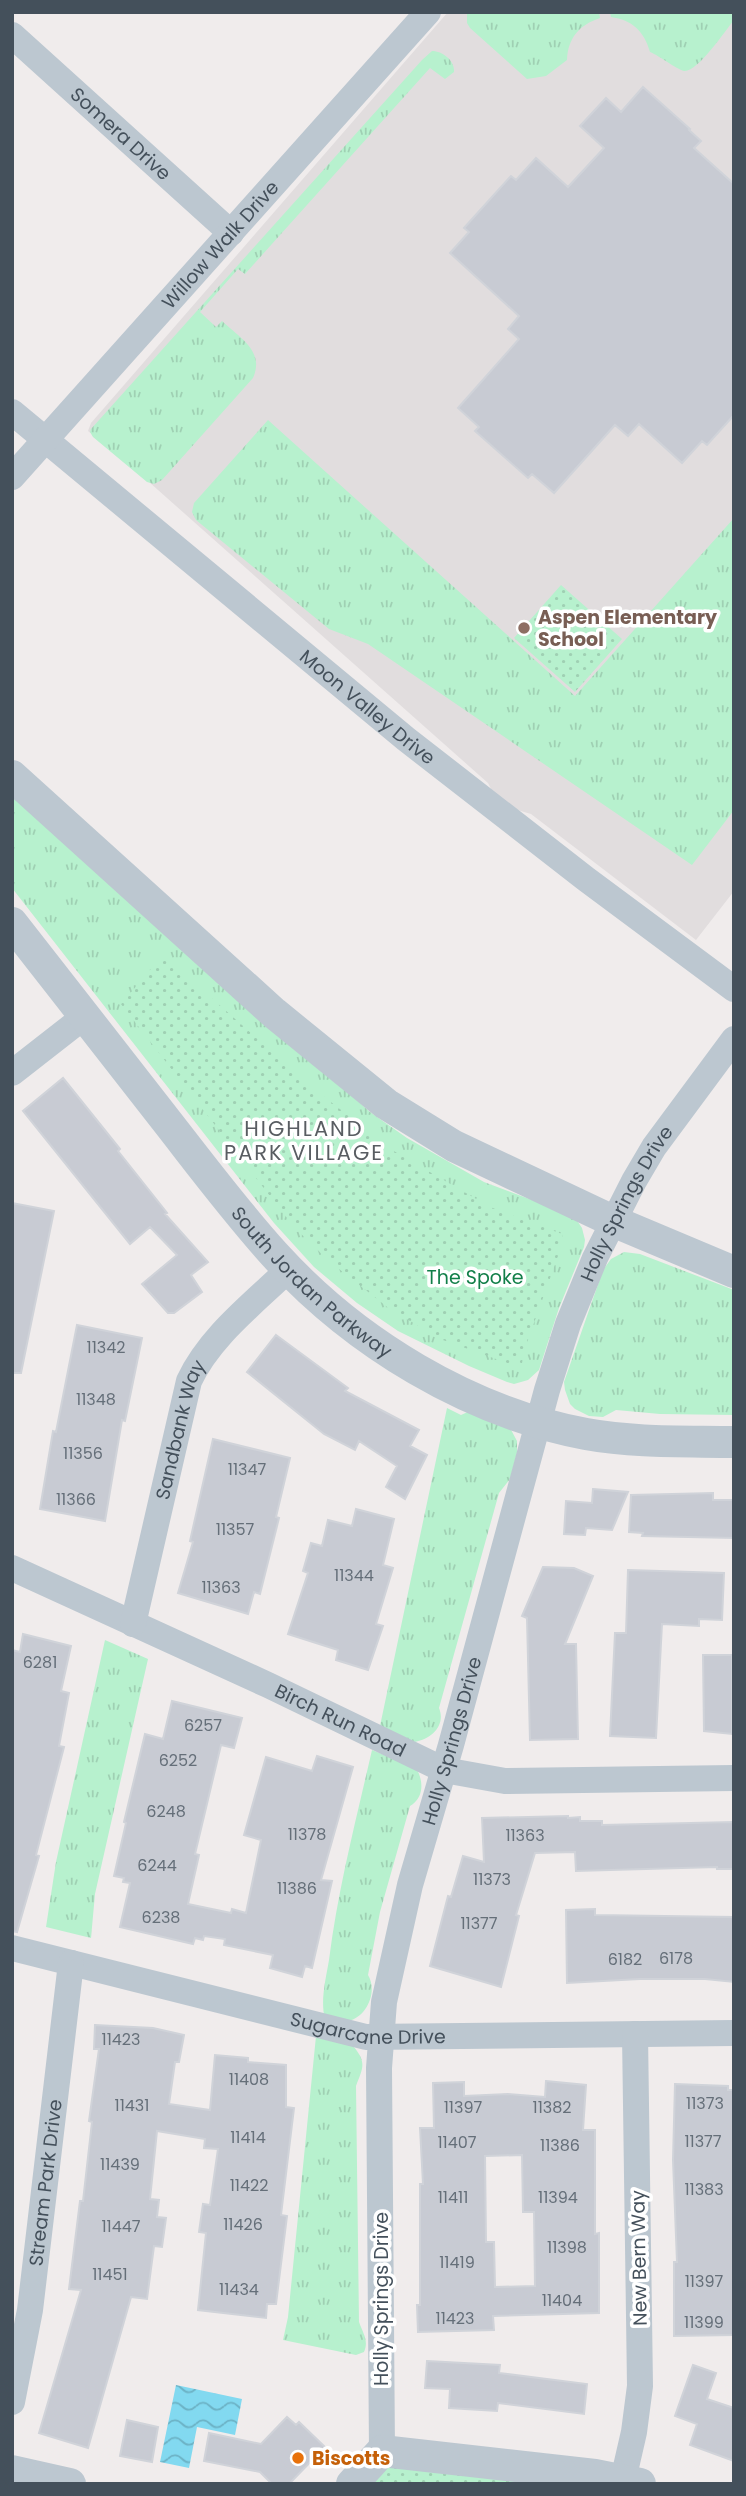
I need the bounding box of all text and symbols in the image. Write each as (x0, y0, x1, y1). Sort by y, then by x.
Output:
street label: Somera Drive (65, 81, 177, 186)
street label: Willow Walk Drive (155, 174, 285, 315)
place label: Aspen Elementary School (538, 604, 718, 653)
marker: Aspen Elementary School (516, 620, 532, 636)
street label: Moon Valley Drive (294, 643, 441, 771)
district label: HIGHLAND PARK VILLAGE (224, 1114, 384, 1167)
street label: Holly Springs Drive (573, 1120, 679, 1286)
street label: South Jordan Parkway (225, 1200, 398, 1364)
park label: The Spoke (426, 1264, 524, 1291)
house number: 11342 (87, 1336, 125, 1359)
street label: Sandbank Way (149, 1354, 212, 1502)
house number: 11348 (76, 1388, 116, 1411)
house number: 11356 (63, 1442, 103, 1465)
house number: 11347 (228, 1458, 266, 1481)
house number: 11366 (56, 1488, 96, 1511)
house number: 11357 (216, 1518, 254, 1541)
house number: 11344 (334, 1564, 374, 1587)
house number: 11363 (201, 1576, 241, 1599)
house number: 6281 (23, 1651, 57, 1674)
street label: Holly Springs Drive (415, 1654, 488, 1828)
street label: Birch Run Road (270, 1677, 411, 1763)
house number: 6257 (184, 1714, 222, 1737)
house number: 6252 (159, 1749, 197, 1772)
house number: 6248 (146, 1800, 186, 1823)
house number: 11378 (288, 1823, 326, 1846)
house number: 11363 (505, 1824, 545, 1847)
house number: 6244 (137, 1854, 177, 1877)
house number: 11373 (473, 1868, 511, 1891)
house number: 11386 (277, 1877, 317, 1900)
house number: 6238 (142, 1906, 180, 1929)
house number: 11377 (460, 1912, 498, 1935)
house number: 6178 (659, 1947, 693, 1970)
house number: 6182 (608, 1948, 642, 1971)
street label: Sugarcane Drive (287, 2005, 446, 2051)
house number: 11423 (102, 2028, 140, 2051)
house number: 11408 (229, 2068, 269, 2091)
house number: 11373 (686, 2092, 724, 2115)
house number: 11431 (115, 2094, 149, 2117)
house number: 11397 (444, 2096, 483, 2119)
house number: 11382 (533, 2096, 571, 2119)
street label: Stream Park Drive (22, 2098, 68, 2268)
house number: 11414 (230, 2126, 266, 2149)
house number: 11377 (684, 2130, 722, 2153)
house number: 11407 (437, 2131, 477, 2154)
house number: 11386 (540, 2134, 580, 2157)
house number: 11439 (100, 2153, 140, 2176)
house number: 11422 (230, 2174, 268, 2197)
house number: 11383 (684, 2178, 724, 2201)
house number: 11411 (438, 2186, 468, 2209)
house number: 11394 (538, 2186, 578, 2209)
street label: New Bern Way (624, 2190, 654, 2326)
street label: Holly Springs Drive (368, 2212, 395, 2386)
house number: 11426 (223, 2213, 263, 2236)
house number: 11447 (101, 2215, 141, 2238)
house number: 11398 (547, 2236, 587, 2259)
house number: 11419 (439, 2251, 475, 2274)
house number: 11451 (92, 2263, 128, 2286)
house number: 11397 (685, 2270, 724, 2293)
house number: 11434 (219, 2278, 259, 2301)
house number: 11404 (542, 2289, 582, 2312)
house number: 11423 (436, 2307, 474, 2330)
house number: 11399 (684, 2311, 724, 2334)
place label: Biscotts (312, 2445, 390, 2472)
marker: Biscotts (290, 2450, 306, 2466)

